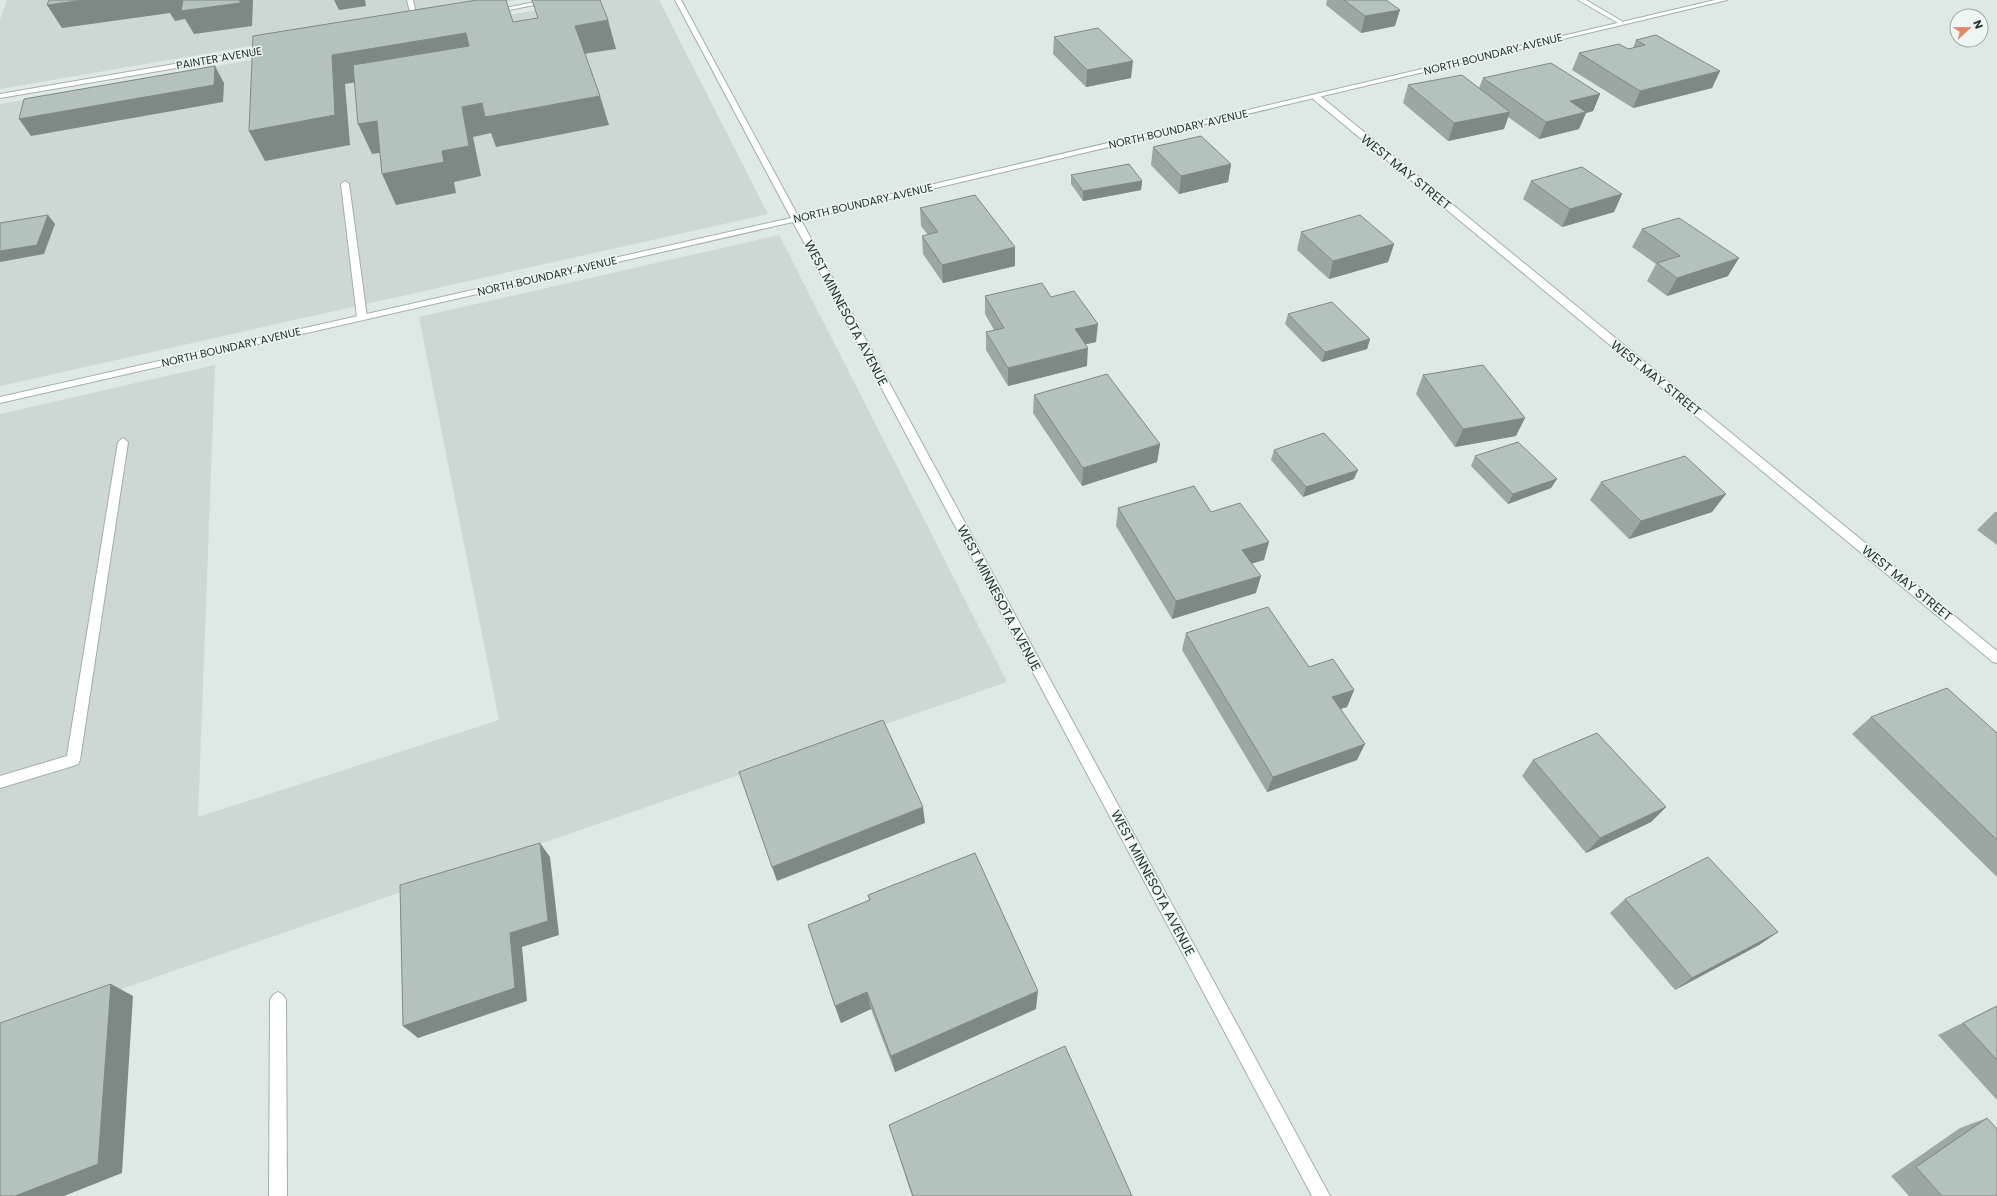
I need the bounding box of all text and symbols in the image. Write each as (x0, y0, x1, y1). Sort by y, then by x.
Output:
north arrow (1949, 8, 1989, 48)
text: N (1969, 17, 1987, 31)
street label: NORTH BOUNDARY AVENUE (1422, 29, 1564, 79)
street label: PAINTER AVENUE (175, 43, 263, 73)
street label: NORTH BOUNDARY AVENUE (1107, 105, 1249, 153)
street label: WEST MAY STREET (1357, 130, 1455, 214)
street label: NORTH BOUNDARY AVENUE (792, 179, 934, 227)
street label: WEST MINNESOTA AVENUE (799, 237, 893, 389)
street label: NORTH BOUNDARY AVENUE (476, 252, 618, 300)
street label: NORTH BOUNDARY AVENUE (160, 323, 302, 371)
street label: WEST MAY STREET (1607, 336, 1705, 420)
street label: WEST MINNESOTA AVENUE (952, 522, 1046, 674)
street label: WEST MAY STREET (1858, 541, 1956, 625)
street label: WEST MINNESOTA AVENUE (1106, 807, 1200, 959)

